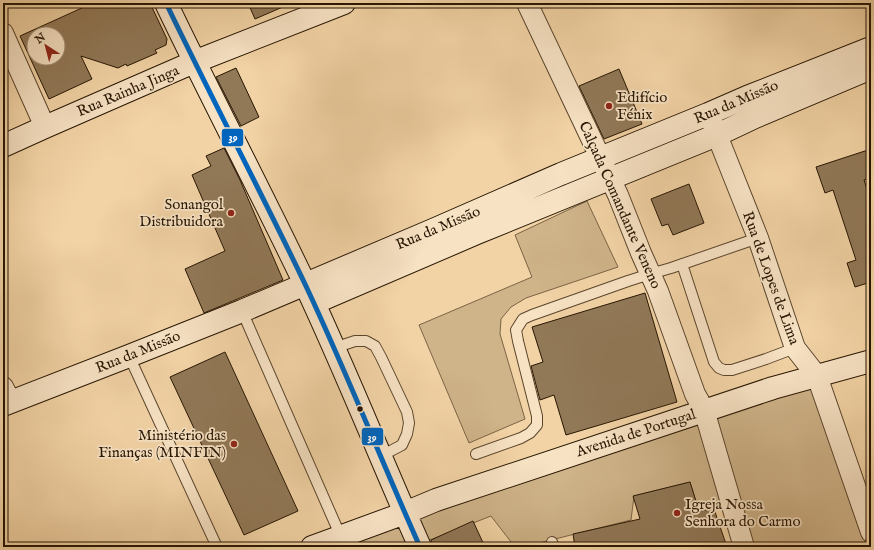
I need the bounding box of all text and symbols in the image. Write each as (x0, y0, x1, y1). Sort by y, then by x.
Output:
north arrow (26, 26, 66, 66)
text: N (32, 30, 49, 48)
street label: Rua Rainha Jinga (74, 61, 182, 121)
street label: Rua da Missão (691, 76, 781, 128)
place label: Edifício Fénix (617, 88, 667, 124)
marker: Edifício Fénix (604, 101, 614, 111)
street label: Calçada Comandante Veneno (574, 118, 666, 292)
line badge: 39 (221, 128, 244, 147)
text: 39 (229, 131, 238, 145)
place label: Sonangol Distribuidora (139, 195, 224, 231)
street label: Rua da Missão (393, 202, 483, 254)
marker: Sonangol Distribuidora (226, 208, 236, 218)
street label: Rua de Lopes de Lima (738, 209, 804, 348)
street label: Rua da Missão (93, 326, 183, 378)
unlabelled marker (355, 404, 365, 414)
street label: Avenida de Portugal (573, 404, 699, 462)
place label: Ministério das Finanças (MINFIN) (98, 426, 226, 462)
line badge: 39 (361, 427, 384, 446)
text: 39 (368, 431, 377, 445)
marker: Ministério das Finanças (MINFIN) (229, 439, 239, 449)
place label: Igreja Nossa Senhora do Carmo (685, 495, 800, 531)
marker: Igreja Nossa Senhora do Carmo (672, 508, 682, 518)

